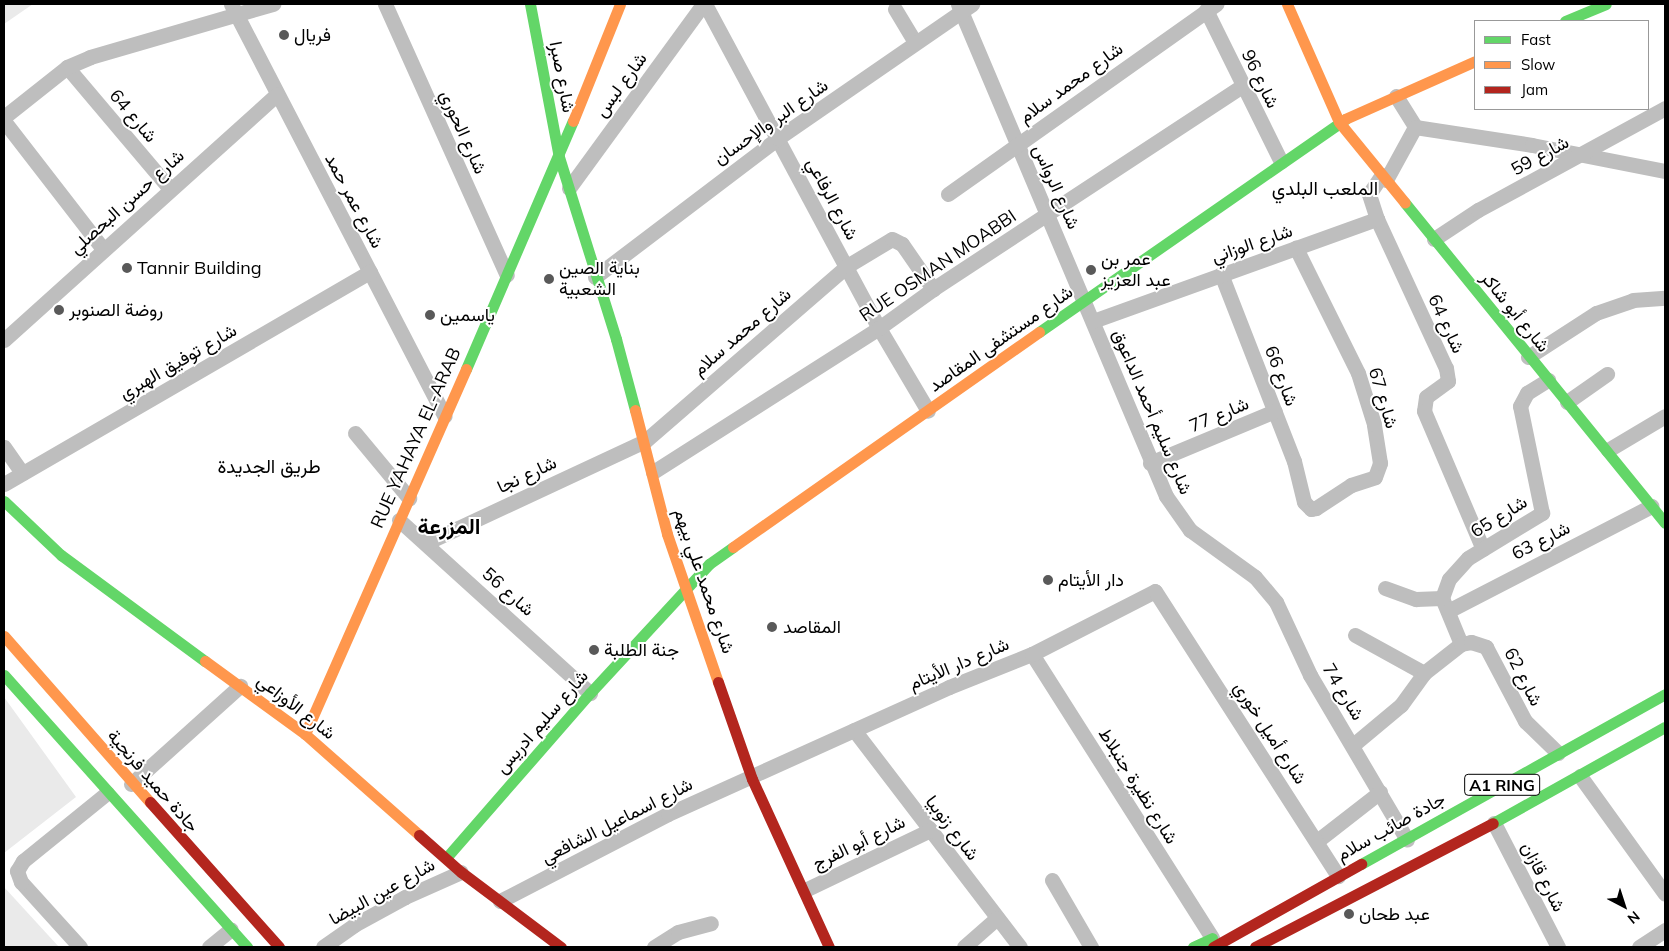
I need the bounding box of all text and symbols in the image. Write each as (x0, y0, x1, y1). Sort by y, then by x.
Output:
legend (1474, 20, 1649, 110)
place label: فريال (294, 24, 331, 46)
marker: فريال (278, 29, 290, 41)
text: Fast (1521, 30, 1551, 49)
street label: شارع محمد سلام (1015, 38, 1127, 128)
street label: شارع صبرا (545, 40, 579, 114)
street label: شارع 96 (1237, 46, 1283, 112)
street label: شارع لبس (590, 48, 652, 122)
text: Slow (1521, 55, 1555, 74)
street label: شارع البر والإحسان (710, 75, 832, 169)
text: Jam (1521, 80, 1548, 99)
street label: شارع 64 (105, 85, 161, 147)
street label: شارع الحوري (435, 87, 491, 177)
street label: شارع 59 (1507, 131, 1573, 181)
street label: شارع الرواس (1028, 141, 1084, 233)
street label: شارع حسن البحصلي (65, 145, 189, 259)
street label: شارع عمر حمد (320, 150, 388, 252)
street label: شارع الرفاعي (801, 154, 863, 244)
district label: الملعب البلدي (1272, 178, 1378, 200)
street label: RUE OSMAN MOABBI (856, 206, 1020, 326)
street label: شارع الوزاني (1209, 220, 1295, 268)
place label: عمر بن عبد العزيز (1101, 249, 1171, 292)
place label: Tannir Building (137, 257, 262, 279)
place label: بناية الصين الشعبية (559, 258, 640, 300)
marker: Tannir Building (121, 262, 133, 274)
marker: عمر بن عبد العزيز (1085, 264, 1097, 276)
street label: شارع أبو شاكر (1476, 268, 1554, 356)
marker: بناية الصين الشعبية (543, 273, 555, 285)
street label: شارع مستشفى المقاصد (925, 281, 1077, 397)
street label: شارع محمد سلام (688, 283, 796, 381)
street label: شارع 64 (1423, 291, 1469, 357)
place label: روضة الصنوبر (69, 299, 163, 321)
marker: روضة الصنوبر (53, 304, 65, 316)
place label: ياسمين (440, 304, 495, 326)
marker: ياسمين (424, 309, 436, 321)
street label: شارع توفيق الهبري (115, 320, 241, 404)
street label: شارع سليم أحمد الداعوق (1107, 326, 1197, 498)
street label: شارع 66 (1260, 343, 1302, 409)
street label: RUE YAHAYA EL-ARAB (366, 344, 466, 532)
street label: شارع 67 (1364, 365, 1402, 431)
street label: شارع 77 (1186, 393, 1252, 437)
street label: شارع نجا (494, 452, 560, 498)
district label: طريق الجديدة (217, 456, 321, 478)
street label: شارع 65 (1467, 491, 1531, 543)
street label: شارع محمد علي بيهم (669, 506, 739, 656)
district label: المزرعة (418, 514, 480, 540)
street label: شارع 63 (1508, 517, 1574, 565)
street label: شارع 56 (478, 563, 538, 621)
place label: دار الأيتام (1058, 569, 1124, 591)
marker: دار الأيتام (1042, 574, 1054, 586)
place label: المقاصد (783, 616, 841, 638)
marker: المقاصد (765, 620, 779, 634)
street label: شارع دار الأيتام (906, 633, 1012, 695)
place label: جنة الطلبة (604, 639, 679, 661)
marker: جنة الطلبة (588, 644, 600, 656)
street label: شارع 62 (1499, 644, 1547, 710)
street label: شارع 74 (1318, 660, 1368, 724)
street label: شارع سليم ادريس (491, 666, 593, 778)
street label: شارع الأوزاعي (253, 670, 339, 744)
street label: شارع أميل خوري (1229, 678, 1311, 788)
street label: شارع نظيرة جنبلاط (1094, 724, 1182, 848)
street label: جادة حميد فرنجية (103, 725, 203, 837)
road number: A1 RING (1463, 772, 1541, 798)
street label: شارع اسماعيل الشافعي (538, 773, 696, 869)
street label: جادة صائب سلام (1333, 788, 1449, 866)
street label: شارع زنوبيا (921, 791, 983, 865)
street label: شارع أبو الفرج (809, 811, 909, 875)
street label: شارع قازان (1516, 839, 1570, 915)
street label: شارع عين البيضا (325, 854, 439, 930)
north arrow (1599, 881, 1649, 931)
place label: عبد طحان (1359, 903, 1430, 925)
text: N (1624, 907, 1643, 928)
marker: عبد طحان (1343, 908, 1355, 920)

